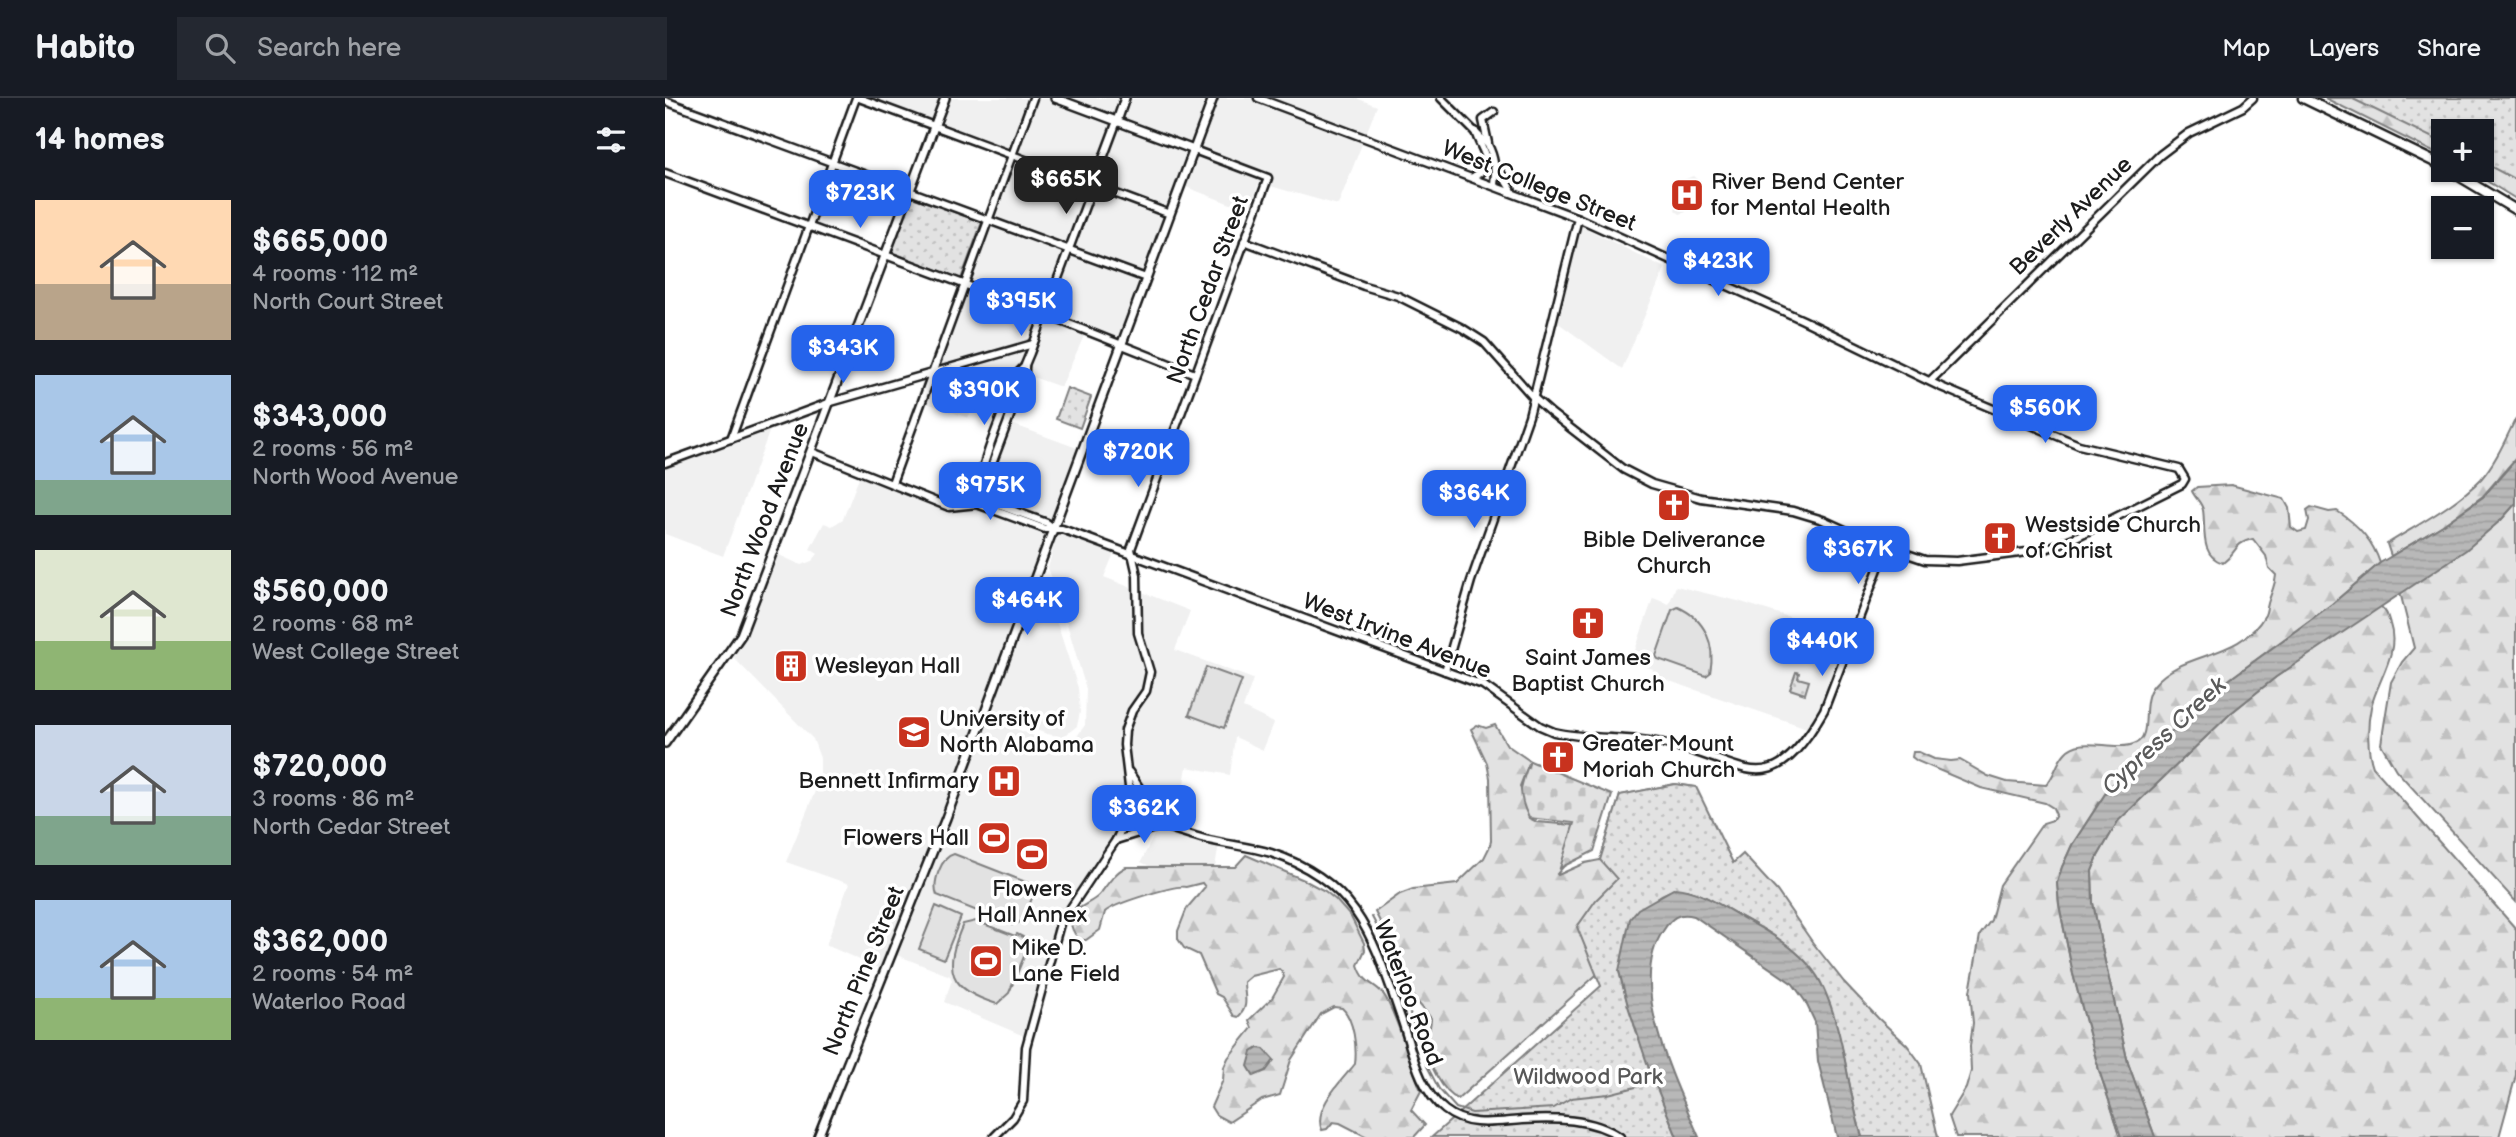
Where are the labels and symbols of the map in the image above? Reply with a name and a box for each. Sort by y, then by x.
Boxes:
street label: West College Street [1438,134,1640,238]
street label: Beverly Avenue [2004,151,2138,281]
pin: $665K [1017,156,1115,216]
place label: River Bend Center for Mental Health [1711,168,1905,222]
pin: $723K [811,170,909,230]
hospital icon: River Bend Center for Mental Health [1668,176,1706,214]
street label: North Cedar Street [1161,192,1255,388]
pin: $423K [1669,238,1767,298]
pin: $395K [972,278,1070,338]
pin: $343K [794,326,892,385]
pin: $390K [935,368,1033,427]
pin: $560K [1996,386,2094,445]
street label: North Wood Avenue [715,419,815,621]
pin: $720K [1089,430,1187,489]
pin: $975K [941,462,1039,522]
pin: $364K [1425,470,1523,530]
church icon: Bible Deliverance Church [1655,486,1693,524]
place label: Westside Church of Christ [2025,511,2201,565]
church icon: Westside Church of Christ [1981,519,2019,557]
place label: Bible Deliverance Church [1583,526,1765,580]
pin: $367K [1809,526,1907,586]
pin: $464K [978,578,1076,637]
street label: West Irvine Avenue [1299,587,1495,685]
church icon: Saint James Baptist Church [1569,604,1607,642]
pin: $440K [1773,618,1871,678]
place label: Saint James Baptist Church [1511,644,1665,698]
building icon: Wesleyan Hall [772,647,810,685]
place label: Wesleyan Hall [815,652,960,680]
water label: Cypress Creek [2096,670,2233,801]
place label: University of North Alabama [939,705,1094,759]
school or university icon: University of North Alabama [895,713,933,751]
place label: Greater Mount Moriah Church [1582,730,1735,784]
church icon: Greater Mount Moriah Church [1539,738,1577,776]
hospital icon: Bennett Infirmary [985,762,1023,800]
place label: Bennett Infirmary [798,767,980,795]
pin: $362K [1095,786,1193,845]
sports icon: Flowers Hall [975,819,1013,857]
place label: Flowers Hall [842,824,969,852]
sports icon: Flowers Hall Annex [1013,835,1051,873]
place label: Flowers Hall Annex [977,875,1087,929]
street label: North Pine Street [817,882,911,1060]
street label: Waterloo Road [1367,916,1449,1070]
place label: Mike D. Lane Field [1011,934,1120,988]
sports icon: Mike D. Lane Field [967,942,1005,980]
park label: Wildwood Park [1513,1063,1663,1091]

